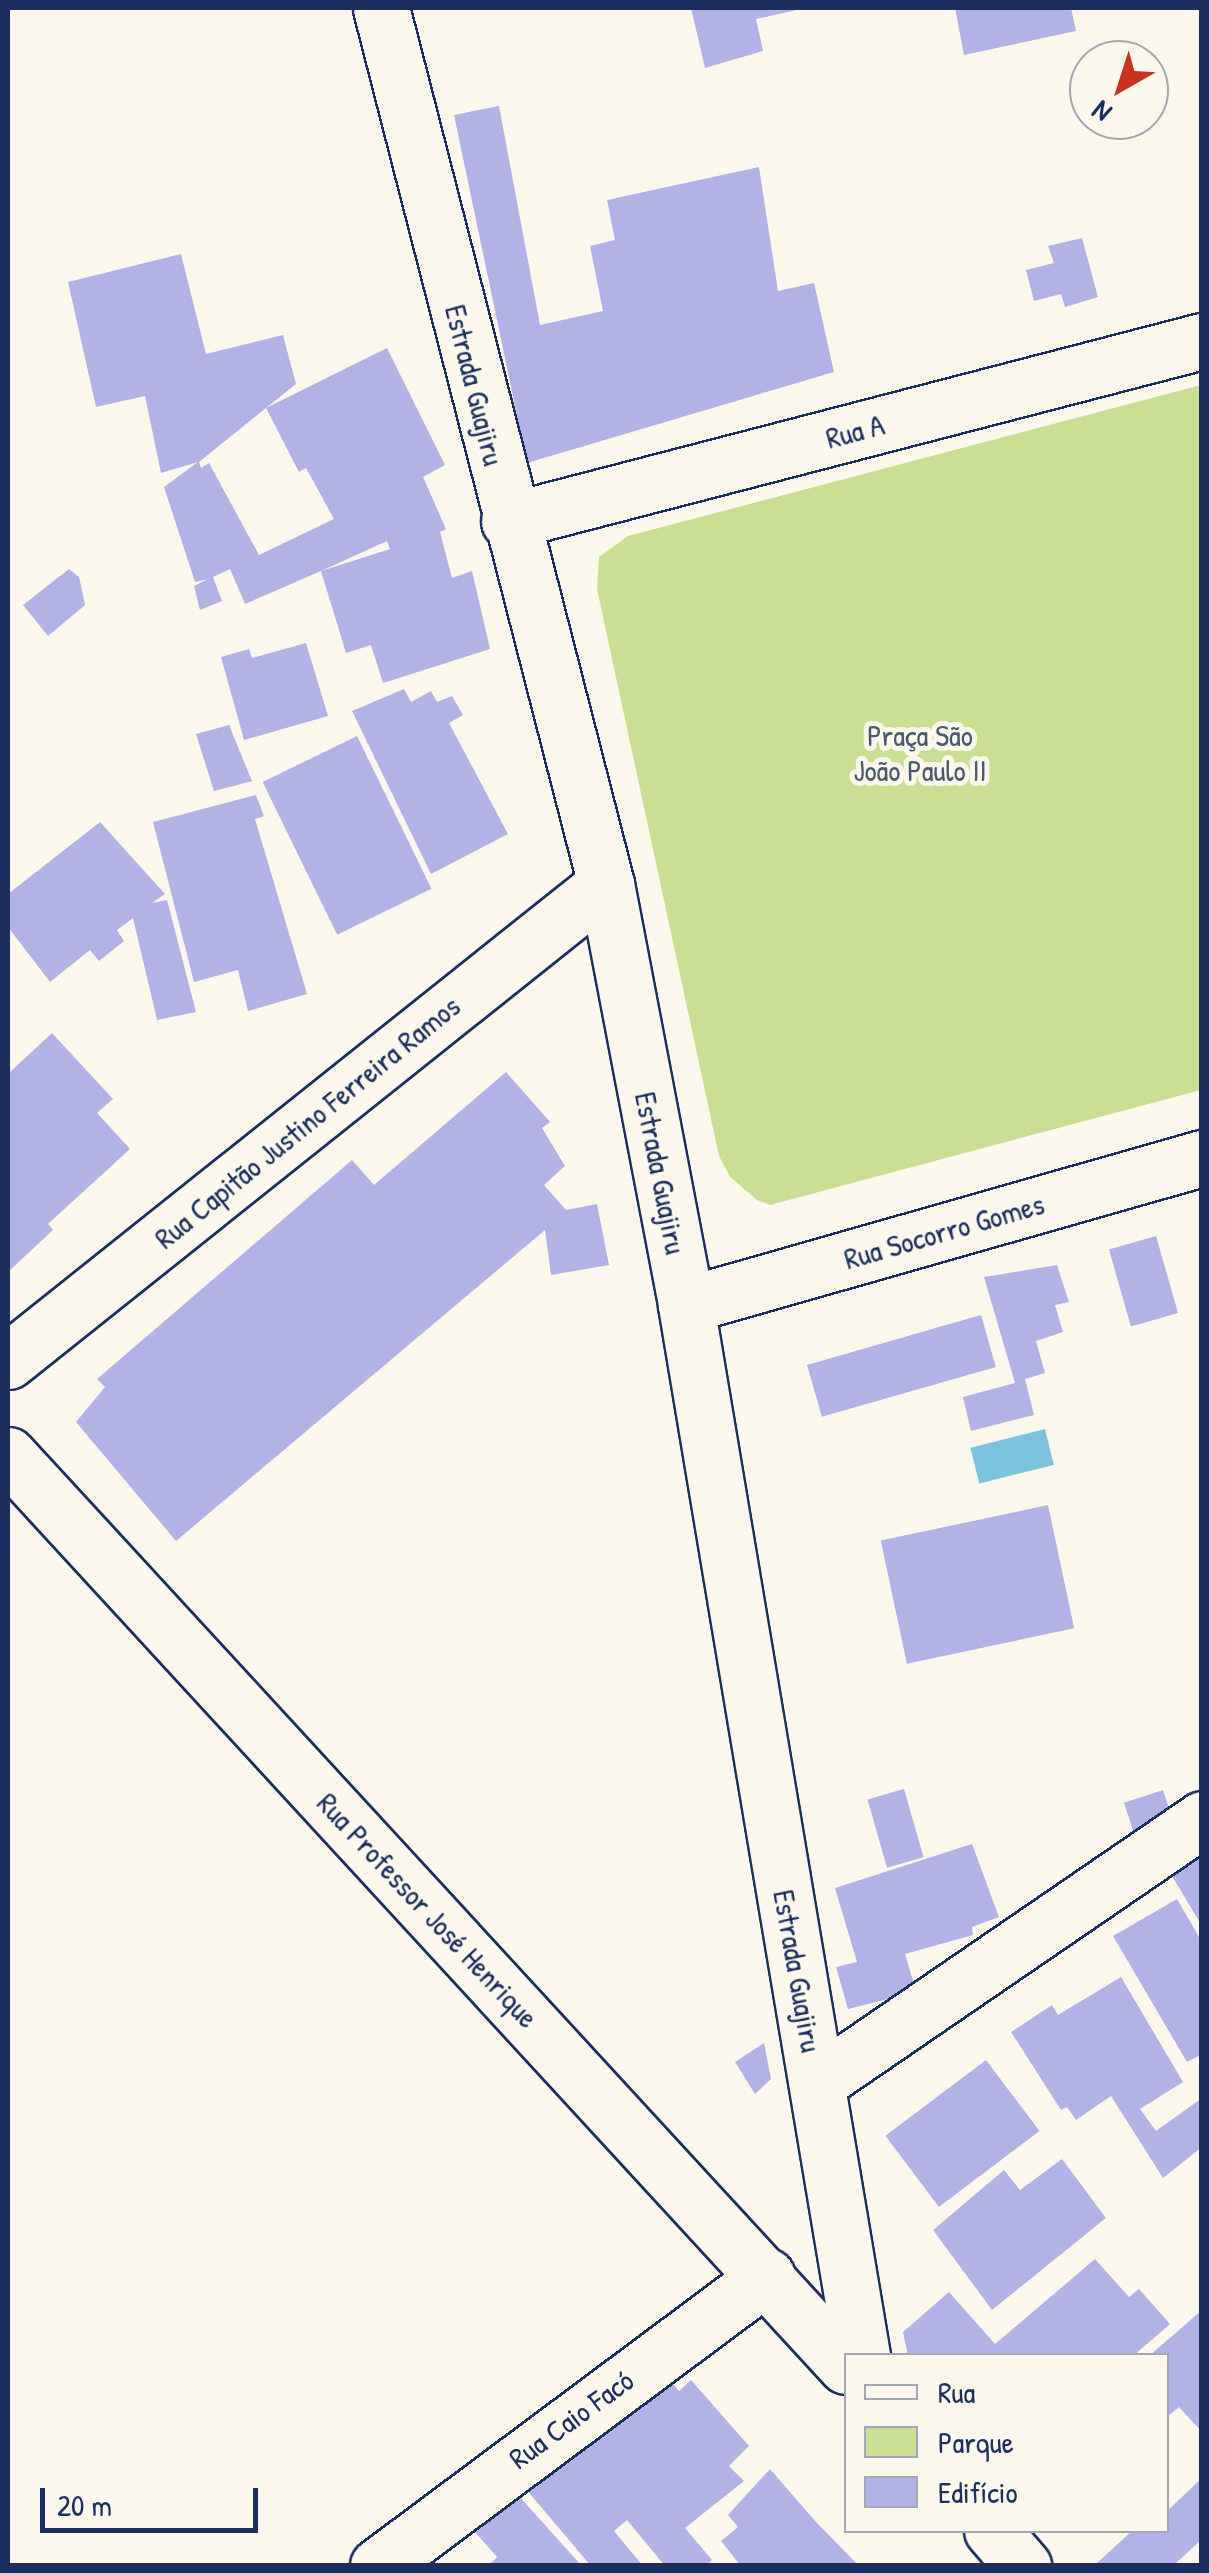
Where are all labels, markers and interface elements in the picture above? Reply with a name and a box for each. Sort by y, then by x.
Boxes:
north arrow [1069,40,1169,140]
text: N [1084,92,1119,131]
street label: Estrada Guajiru [438,301,512,469]
street label: Rua A [822,406,888,456]
park label: Praça São João Paulo II [853,717,987,788]
street label: Rua Capitão Justino Ferreira Ramos [147,988,467,1256]
street label: Estrada Guajiru [628,1089,694,1257]
street label: Rua Socorro Gomes [840,1185,1048,1277]
street label: Rua Professor José Henrique [310,1785,546,2035]
street label: Estrada Guajiru [766,1887,830,2055]
legend [844,2353,1169,2533]
street label: Rua Caio Facó [502,2362,640,2476]
text: Rua [938,2372,975,2412]
text: Parque [938,2422,1014,2462]
scale bar [45,2468,262,2530]
text: Edifício [938,2472,1018,2512]
text: 20 m [57,2485,112,2525]

